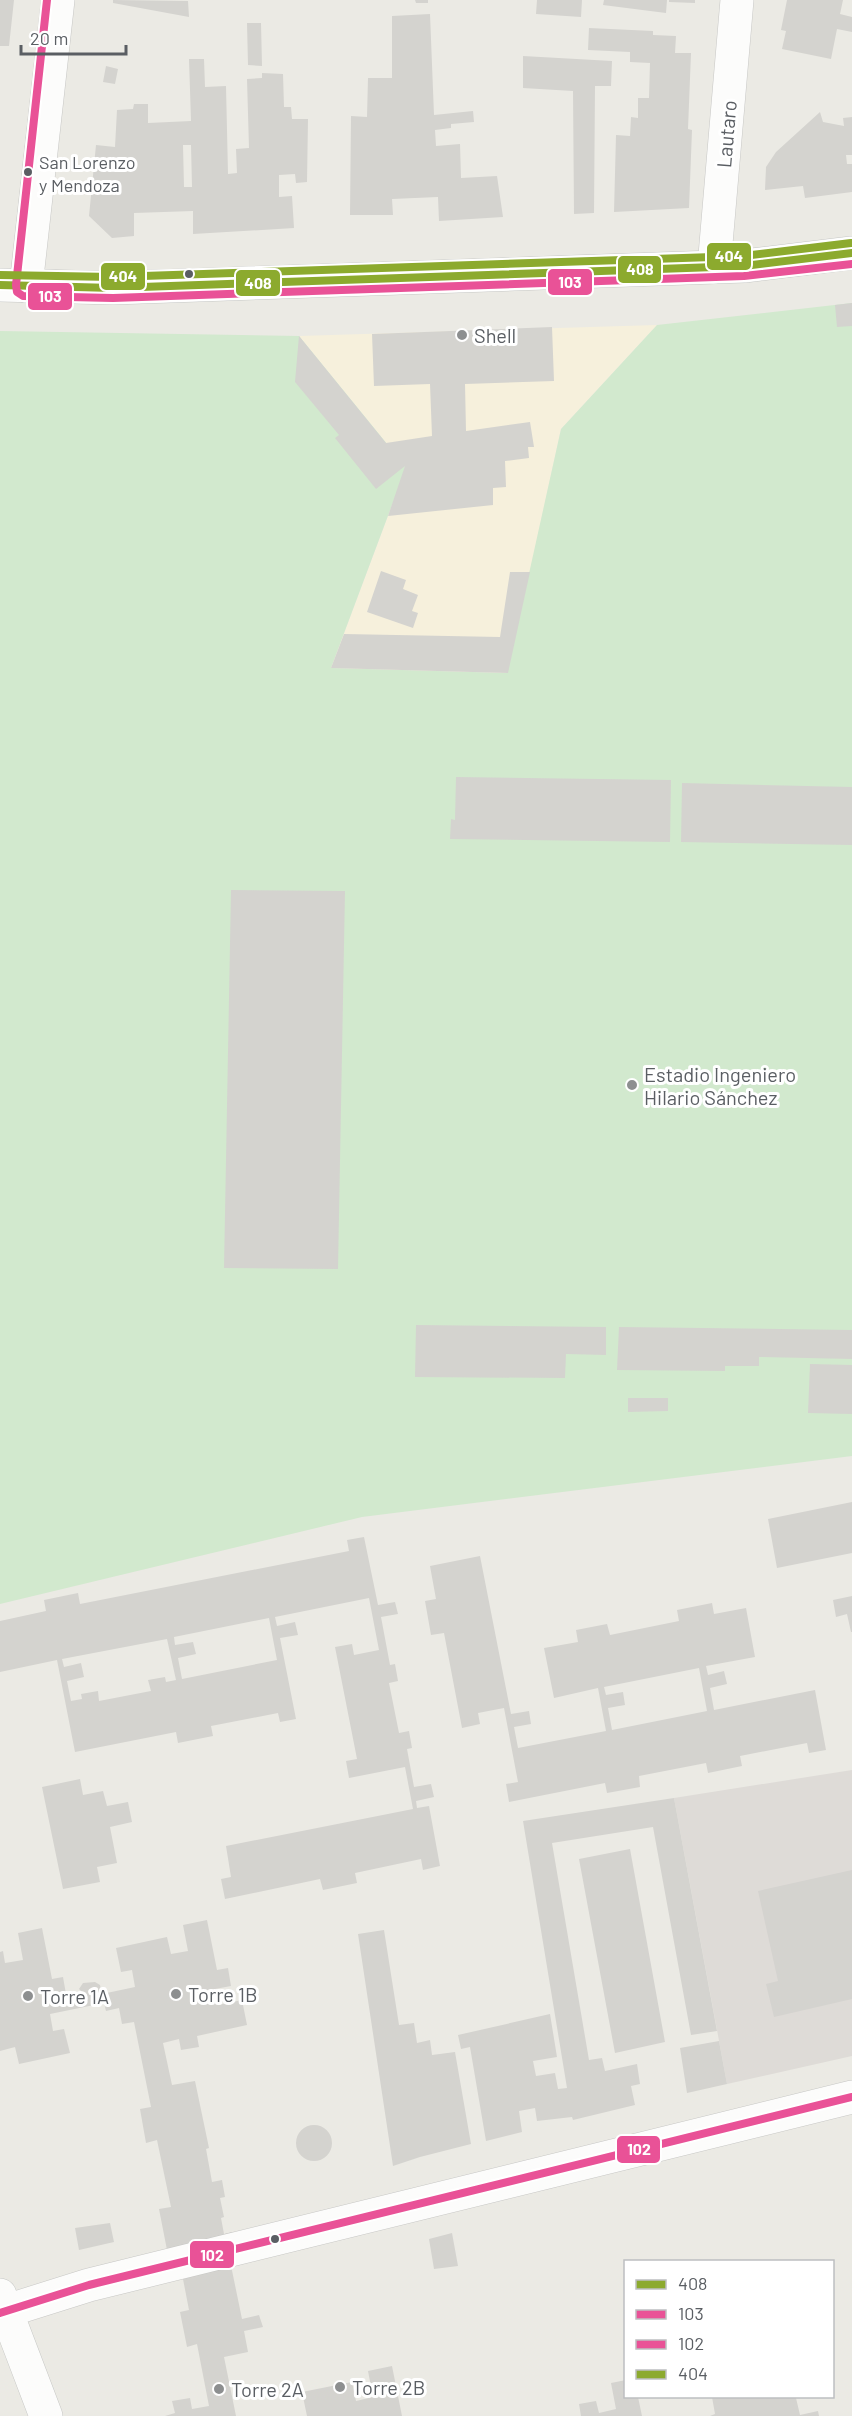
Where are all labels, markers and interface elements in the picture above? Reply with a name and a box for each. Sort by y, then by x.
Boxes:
scale bar [21,18,126,56]
text: 20 m [30,27,68,49]
street label: Lautaro [711,99,741,169]
place label: San Lorenzo y Mendoza [39,151,136,196]
marker: San Lorenzo y Mendoza [22,166,34,178]
line badge: 404 [706,242,752,271]
text: 404 [715,246,743,265]
line badge: 408 [617,255,662,284]
text: 408 [626,259,654,278]
line badge: 404 [100,262,146,291]
text: 404 [109,266,137,285]
unlabelled marker [183,268,195,280]
line badge: 103 [547,268,593,296]
line badge: 408 [235,269,281,297]
text: 103 [558,272,582,291]
text: 408 [244,273,272,292]
line badge: 103 [27,282,73,311]
text: 103 [38,286,62,305]
place label: Shell [474,323,516,347]
marker: Shell [455,328,469,342]
place label: Estadio Ingeniero Hilario Sánchez [644,1062,796,1109]
marker: Estadio Ingeniero Hilario Sánchez [625,1078,639,1092]
place label: Torre 1B [188,1982,258,2006]
place label: Torre 1A [40,1984,109,2008]
marker: Torre 1B [169,1987,183,2001]
marker: Torre 1A [21,1989,35,2003]
line badge: 102 [616,2135,661,2164]
text: 102 [627,2139,651,2158]
unlabelled marker [269,2233,281,2245]
line badge: 102 [189,2240,235,2269]
text: 102 [200,2245,224,2264]
legend [624,2260,834,2398]
text: 408 [678,2272,707,2294]
text: 103 [678,2302,704,2324]
text: 102 [678,2332,704,2354]
text: 404 [678,2362,708,2384]
place label: Torre 2B [352,2375,425,2399]
place label: Torre 2A [231,2377,304,2401]
marker: Torre 2B [333,2380,347,2394]
marker: Torre 2A [212,2382,226,2396]

